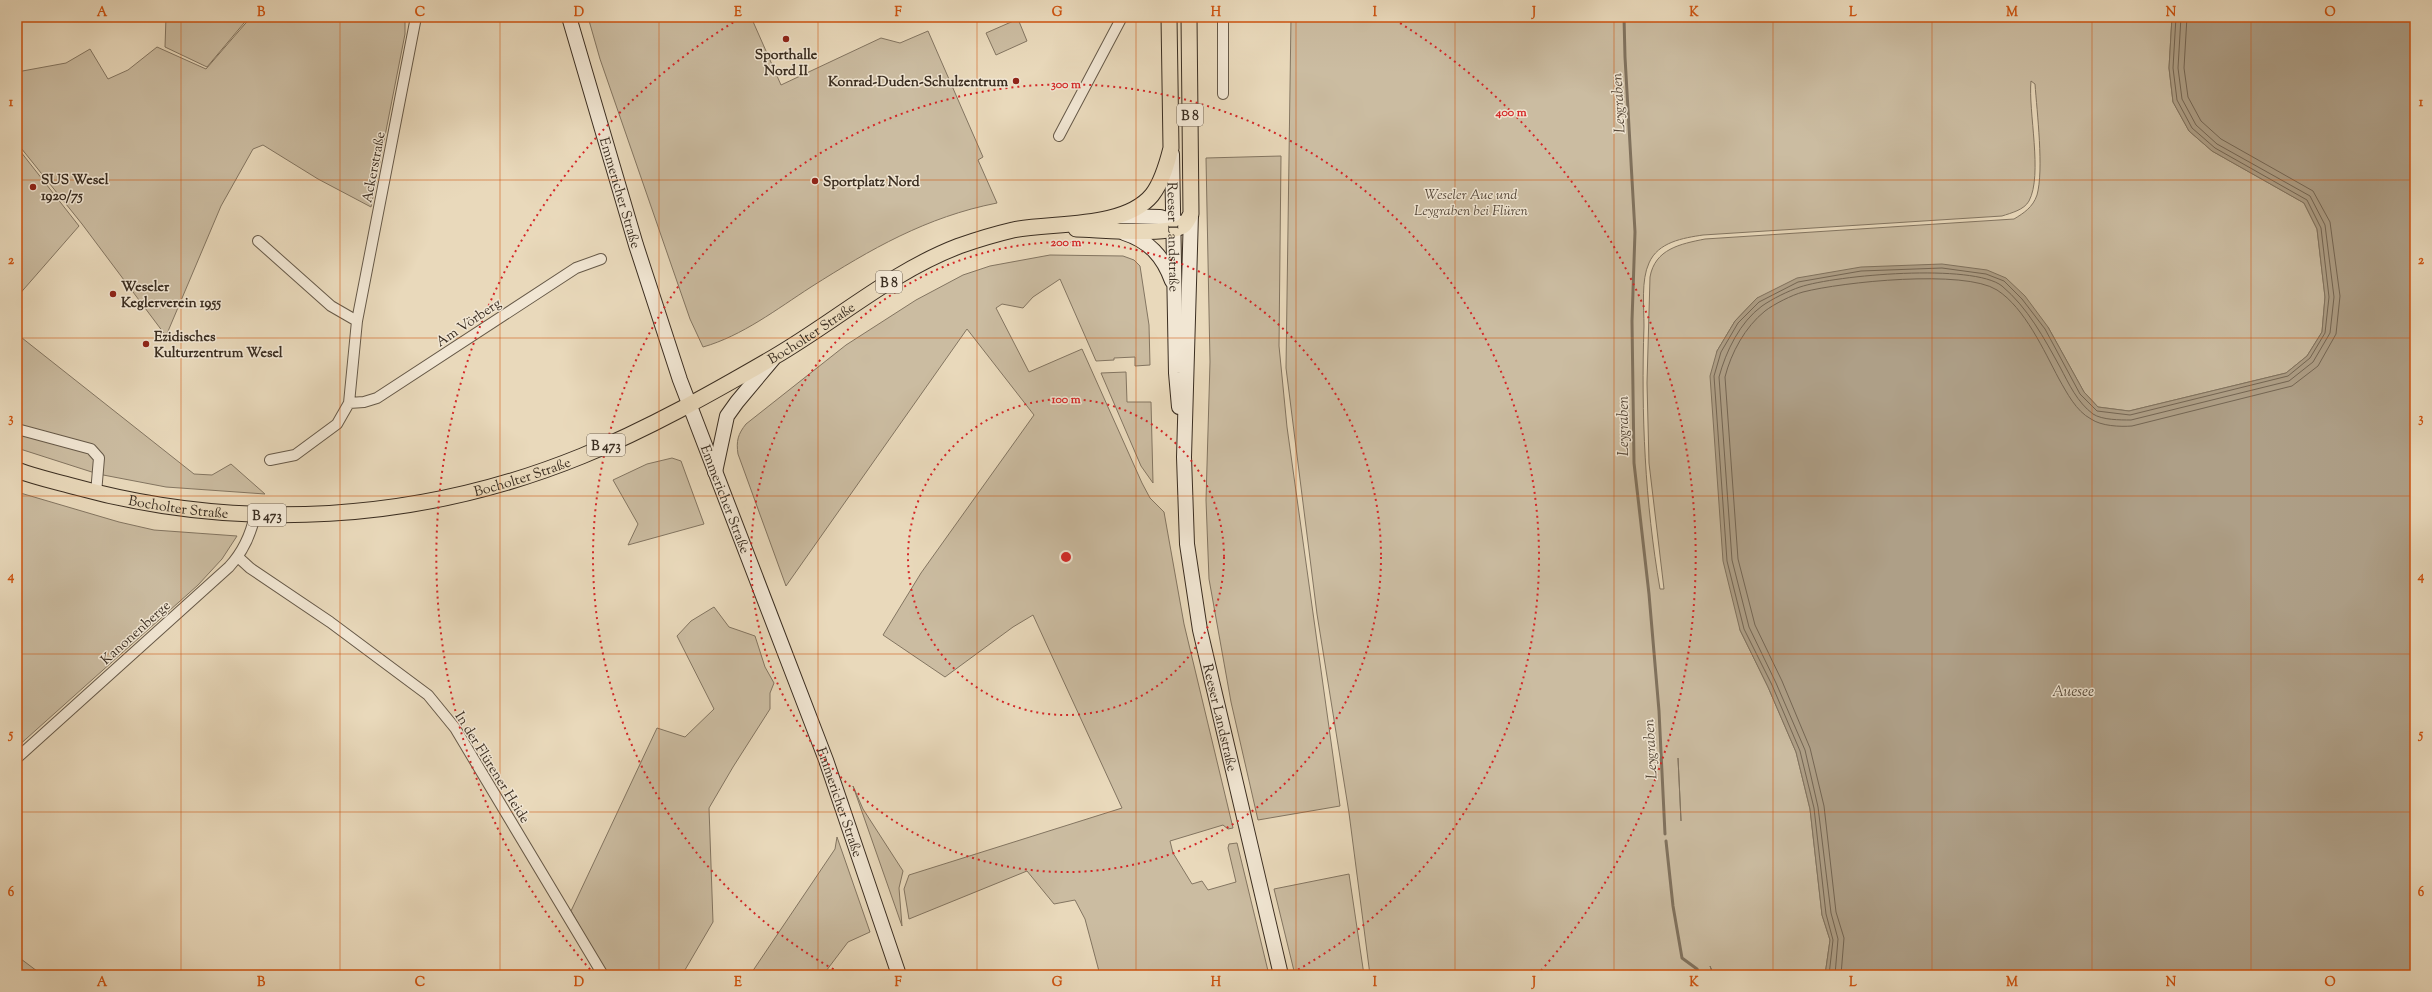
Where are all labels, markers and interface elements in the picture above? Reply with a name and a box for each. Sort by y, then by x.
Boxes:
text: A [97,4,108,22]
text: B [257,4,266,22]
text: C [415,4,425,22]
text: D [574,4,584,22]
text: E [734,4,742,22]
text: F [894,4,902,22]
text: G [1052,4,1063,22]
text: H [1211,4,1222,22]
text: I [1373,4,1378,22]
text: J [1531,4,1536,22]
text: K [1689,4,1699,22]
text: L [1849,4,1857,22]
text: M [2006,4,2018,22]
text: N [2166,4,2177,22]
text: O [2324,4,2336,22]
marker: Sporthalle Nord II [781,34,791,44]
place label: Sporthalle Nord II [755,46,818,82]
water label: Leygraben [1607,72,1632,134]
place label: Konrad-Duden-Schulzentrum [828,73,1008,93]
marker: Konrad-Duden-Schulzentrum [1011,76,1021,86]
text: 300 m [1051,76,1081,94]
text: 1 [9,94,14,112]
text: 1 [2419,94,2424,112]
road number: B 8 [1177,104,1203,126]
text: 400 m [1494,104,1527,122]
street label: Ackerstraße [358,130,392,205]
street label: Emmericher Straße [593,135,644,251]
place label: SUS Wesel 1920/75 [41,171,109,207]
place label: Sportplatz Nord [823,173,920,193]
marker: Sportplatz Nord [810,176,820,186]
marker: SUS Wesel 1920/75 [28,182,38,192]
street label: Reeser Landstraße [1161,182,1183,292]
park label: Weseler Aue und Leygraben bei Flüren [1414,186,1529,222]
text: 200 m [1051,234,1081,252]
text: 2 [8,252,15,270]
text: 2 [2418,252,2425,270]
road number: B 8 [876,271,902,293]
place label: Weseler Keglerverein 1955 [121,278,221,314]
marker: Weseler Keglerverein 1955 [108,289,118,299]
street label: Am Vörberg [432,294,506,353]
street label: Bocholter Straße [765,299,860,370]
place label: Ezidisches Kulturzentrum Wesel [154,328,283,364]
marker: Ezidisches Kulturzentrum Wesel [141,339,151,349]
text: 100 m [1050,391,1081,409]
water label: Leygraben [1614,396,1635,456]
text: 3 [8,410,14,428]
text: 3 [2418,410,2424,428]
road number: B 473 [587,434,625,456]
street label: Emmericher Straße [694,442,754,557]
street label: Bocholter Straße [472,453,574,503]
street label: Bocholter Straße [127,492,229,525]
road number: B 473 [248,504,286,526]
centre of rings [1059,550,1073,564]
text: 4 [7,568,15,586]
text: 4 [2417,568,2425,586]
street label: Kanonenberge [97,597,176,670]
street label: Reeser Landstraße [1196,662,1241,774]
water label: Auesee [2052,682,2094,703]
street label: In der Flürener Heide [449,708,534,828]
water label: Leygraben [1639,718,1664,780]
text: 5 [8,726,14,744]
text: 5 [2418,726,2424,744]
street label: Emmericher Straße [810,745,866,860]
text: 6 [8,884,15,902]
text: 6 [2418,884,2425,902]
text: A [97,974,108,992]
text: B [257,974,266,992]
text: C [415,974,425,992]
text: D [574,974,584,992]
text: E [734,974,742,992]
text: F [894,974,902,992]
text: G [1052,974,1063,992]
text: H [1211,974,1222,992]
text: I [1373,974,1378,992]
text: J [1531,974,1536,992]
text: K [1689,974,1699,992]
text: L [1849,974,1857,992]
text: M [2006,974,2018,992]
text: N [2166,974,2177,992]
text: O [2324,974,2336,992]

